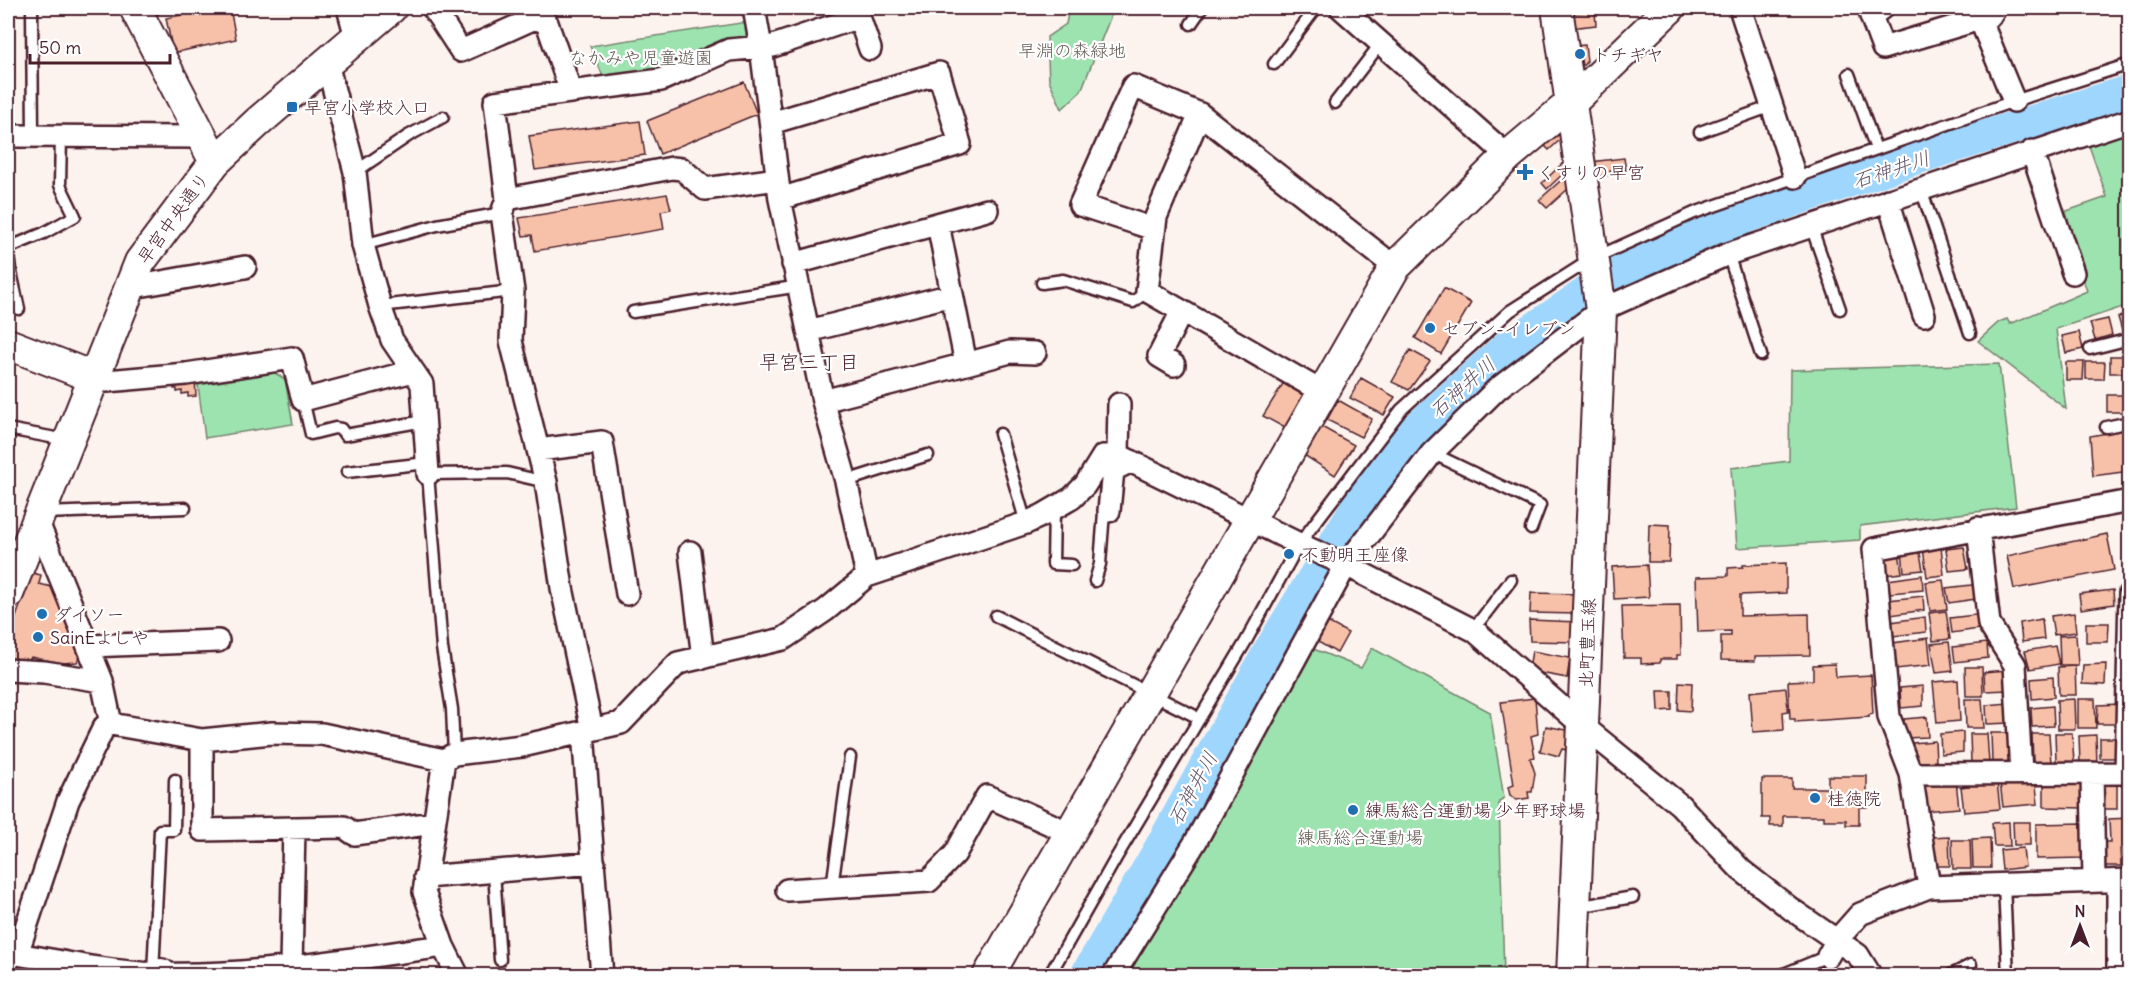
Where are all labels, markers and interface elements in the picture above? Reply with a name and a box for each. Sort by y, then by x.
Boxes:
scale bar [30,27,170,65]
text: 50 m [39,36,81,59]
park label: 早淵の森緑地 [1018,39,1126,62]
place label: トチギヤ [1592,43,1664,66]
park label: なかみや児童遊園 [569,46,713,69]
marker: トチギヤ [1573,47,1587,61]
place label: 早宮小学校入口 [304,96,430,119]
marker: 早宮小学校入口 [285,100,299,114]
water label: 石神井川 [1849,145,1933,193]
place label: くすりの早宮 [1537,161,1645,184]
marker: くすりの早宮 [1518,165,1532,179]
street label: 早宮中央通り [132,168,214,268]
place label: セブン-イレブン [1442,317,1576,340]
marker: セブン-イレブン [1423,321,1437,335]
district label: 早宮三丁目 [759,349,859,374]
water label: 石神井川 [1424,351,1500,423]
place label: 不動明王座像 [1301,543,1409,566]
marker: 不動明王座像 [1282,547,1296,561]
street label: 北町豊玉線 [1574,598,1600,688]
place label: ダイソー [54,603,124,626]
marker: ダイソー [35,607,49,621]
place label: SainEよしや [50,626,149,649]
marker: SainEよしや [31,630,45,644]
water label: 石神井川 [1162,747,1222,829]
place label: 桂徳院 [1827,787,1881,810]
marker: 桂徳院 [1808,791,1822,805]
place label: 練馬総合運動場 少年野球場 [1365,799,1585,822]
marker: 練馬総合運動場 少年野球場 [1346,803,1360,817]
park label: 練馬総合運動場 [1297,826,1423,849]
north arrow [2050,896,2110,956]
text: N [2074,901,2086,921]

